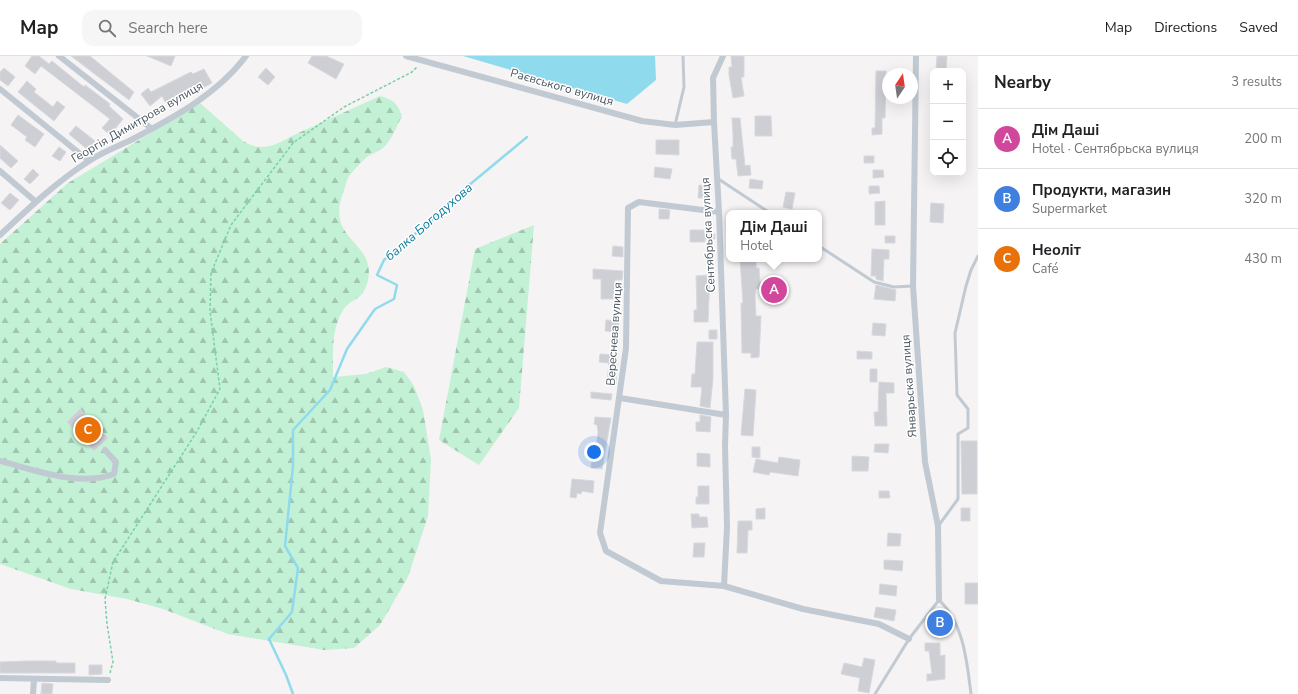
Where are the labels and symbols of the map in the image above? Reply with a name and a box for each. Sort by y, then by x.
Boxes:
street label: Раєвського вулиця [508,65,616,109]
north arrow [882,68,918,104]
street label: Георгія Димитрова вулиця [68,78,206,166]
street label: Сентябрьска вулиця [697,177,719,293]
water label: балка Богодухова [381,179,477,265]
pin: A [761,275,787,305]
street label: Вереснева вулиця [602,282,626,386]
street label: Январьска вулиця [897,334,921,438]
pin: C [75,415,101,445]
your location [584,442,604,462]
pin: B [927,608,953,638]

